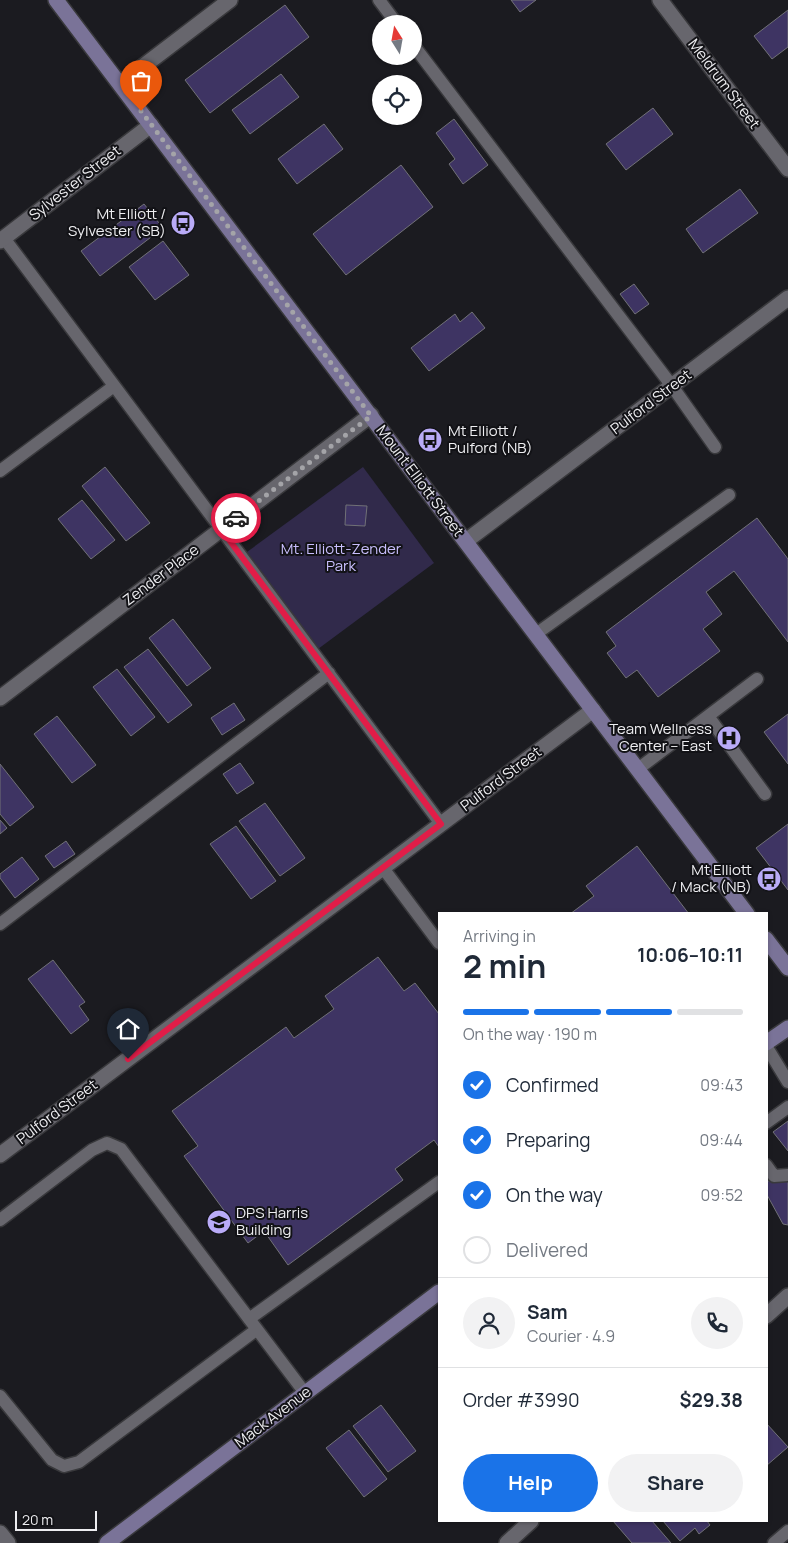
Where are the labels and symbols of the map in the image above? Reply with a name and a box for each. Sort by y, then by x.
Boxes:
north arrow [372,15,422,65]
street label: Meldrum Street [684,34,765,133]
pin [120,60,162,111]
street label: Sylvester Street [24,140,125,225]
place label: Mt Elliott / Sylvester (SB) [68,203,166,241]
bus stop icon: Mt Elliott / Sylvester (SB) [170,210,196,236]
street label: Pulford Street [606,364,696,439]
place label: Mt Elliott / Pulford (NB) [448,420,533,458]
street label: Mount Elliott Street [372,421,469,541]
bus stop icon: Mt Elliott / Pulford (NB) [417,427,443,453]
courier [211,493,261,543]
park label: Mt. Elliott-Zender Park [281,538,402,576]
street label: Zender Place [118,539,203,610]
place label: Team Wellness Center – East [609,718,712,756]
hospital icon: Team Wellness Center – East [716,725,742,751]
street label: Pulford Street [456,741,546,816]
place label: Mt Elliott / Mack (NB) [671,859,752,897]
bus stop icon: Mt Elliott / Mack (NB) [756,866,782,892]
pin [107,1008,149,1059]
street label: Pulford Street [12,1074,102,1149]
place label: DPS Harris Building [236,1202,308,1240]
school or university icon: DPS Harris Building [206,1209,232,1235]
street label: Mack Avenue [230,1381,316,1452]
scale bar [15,1508,98,1531]

